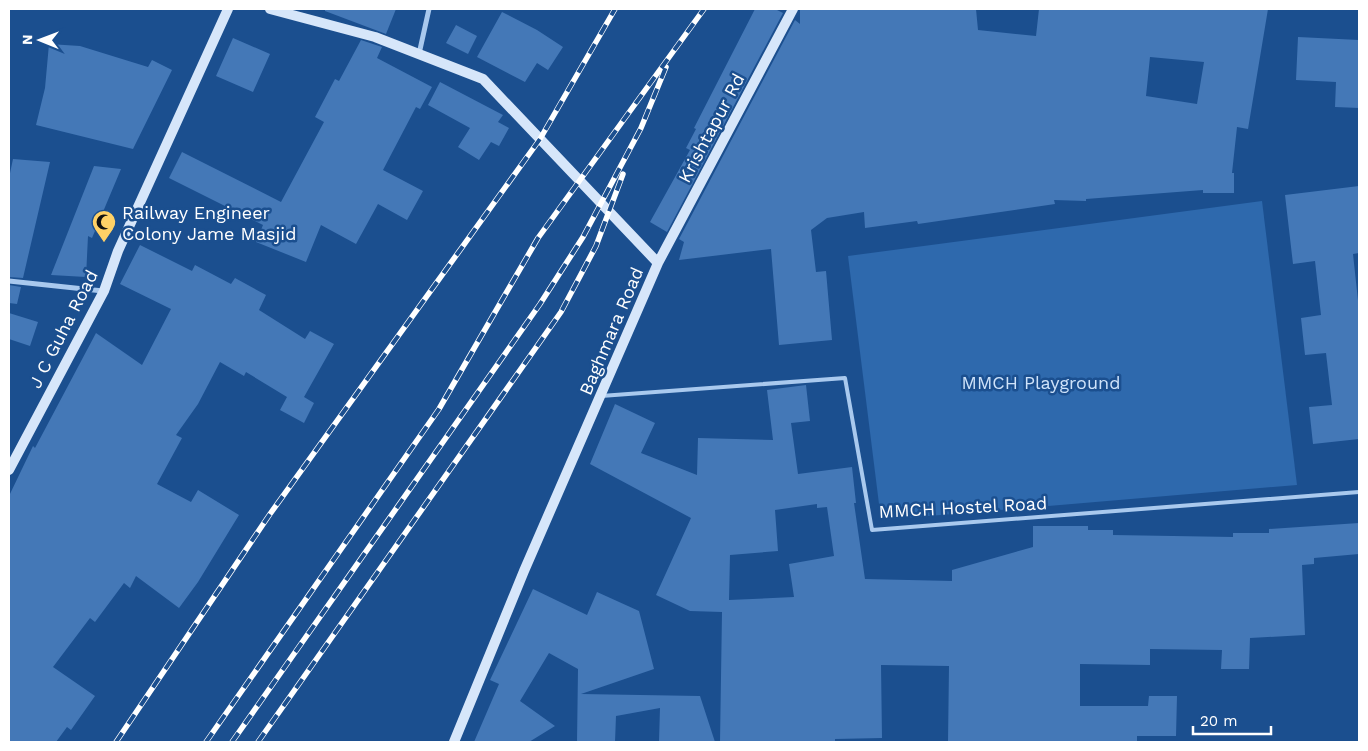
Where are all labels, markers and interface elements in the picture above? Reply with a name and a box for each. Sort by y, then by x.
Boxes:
north arrow [15,15,65,65]
text: N [19,34,35,45]
street label: Krishtapur Rd [673,70,749,186]
place label: Railway Engineer Colony Jame Masjid [122,202,296,244]
mosque icon: Railway Engineer Colony Jame Masjid [91,209,117,243]
street label: Baghmara Road [575,264,647,398]
street label: J C Guha Road [24,266,102,392]
park label: MMCH Playground [962,372,1120,393]
street label: MMCH Hostel Road [878,492,1048,522]
scale bar [1193,704,1270,736]
text: 20 m [1200,712,1238,730]

